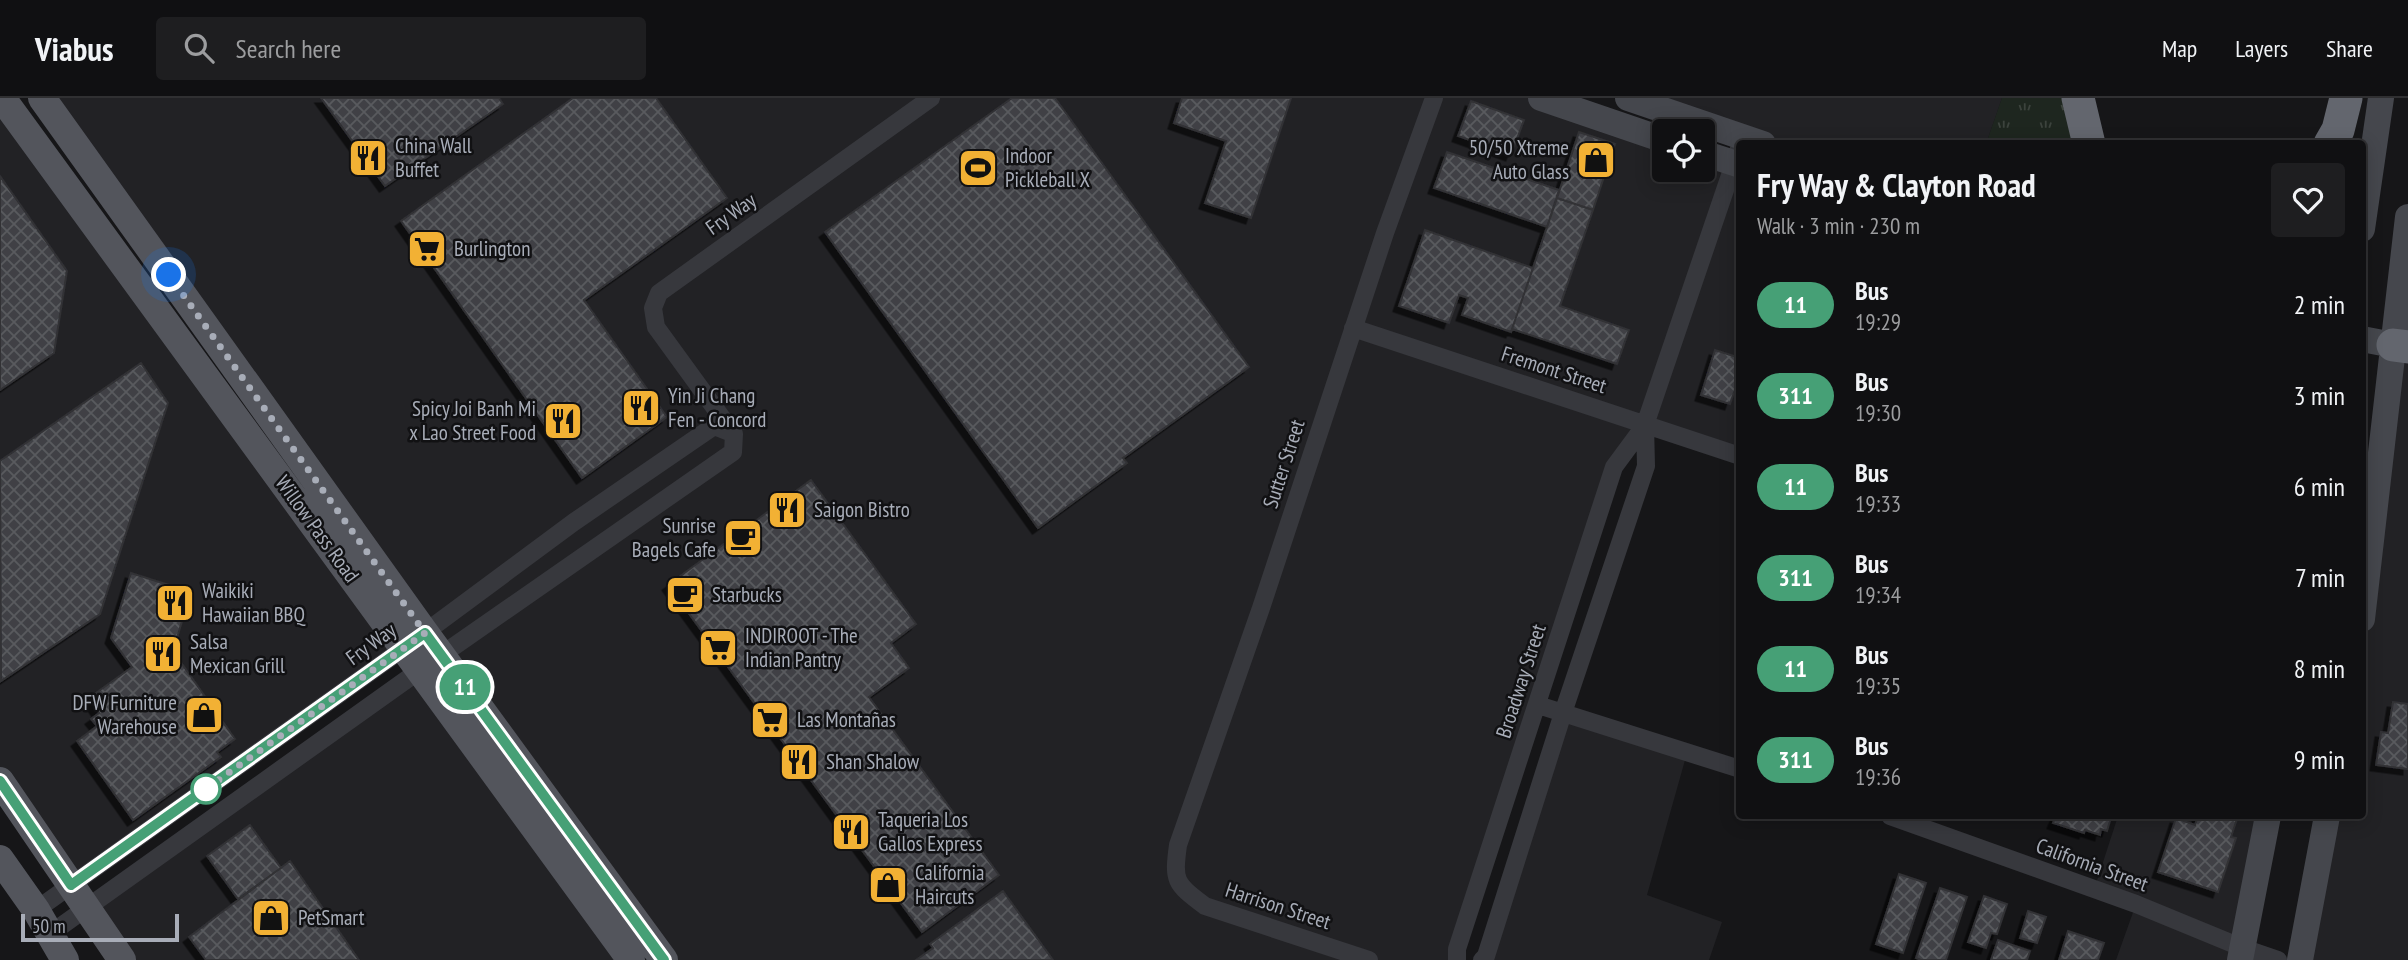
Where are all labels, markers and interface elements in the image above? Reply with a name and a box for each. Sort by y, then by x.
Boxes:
search box [156,17,646,80]
text: Viabus [35,27,114,70]
icon: search [180,29,218,67]
text: Search here [236,32,341,65]
text: Map [2162,33,2197,64]
text: Layers [2235,33,2288,64]
text: Share [2326,33,2373,64]
map controls [1652,119,1715,182]
button: locate [1652,119,1715,182]
place label: China Wall Buffet [395,132,472,183]
place label: 50/50 Xtreme Auto Glass [1469,134,1569,185]
restaurant icon: China Wall Buffet [347,137,389,179]
shop icon: 50/50 Xtreme Auto Glass [1575,139,1617,181]
place label: Indoor Pickleball X [1005,142,1090,193]
sports icon: Indoor Pickleball X [957,147,999,189]
text: Fry Way & Clayton Road [1757,163,2036,206]
button: heart [2271,163,2345,237]
street label: Fry Way [700,187,761,241]
text: Walk · 3 min · 230 m [1757,211,1920,240]
supermarket icon: Burlington [406,228,448,270]
place label: Burlington [454,235,530,262]
your location [151,257,186,292]
text: Bus [1855,274,1888,307]
text: 2 min [2294,288,2345,321]
text: 11 [1784,289,1807,320]
text: 19:29 [1855,307,1901,336]
street label: Fremont Street [1498,340,1610,399]
text: Bus [1855,365,1888,398]
text: 3 min [2294,379,2345,412]
text: 311 [1778,380,1813,411]
place label: Yin Ji Chang Fen - Concord [668,382,766,433]
restaurant icon: Yin Ji Chang Fen - Concord [620,387,662,429]
place label: Spicy Joi Banh Mi x Lao Street Food [409,395,536,446]
text: 19:30 [1855,398,1901,427]
restaurant icon: Spicy Joi Banh Mi x Lao Street Food [542,400,584,442]
street label: Sutter Street [1256,416,1311,512]
text: Bus [1855,456,1888,489]
street label: Willow Pass Road [270,470,365,587]
text: 6 min [2294,470,2345,503]
text: 11 [1784,471,1807,502]
restaurant icon: Saigon Bistro [766,489,808,531]
text: 19:33 [1855,489,1901,518]
place label: Saigon Bistro [814,496,910,523]
place label: Sunrise Bagels Cafe [632,512,716,563]
cafe icon: Sunrise Bagels Cafe [722,517,764,559]
text: Bus [1855,547,1888,580]
text: 7 min [2295,561,2345,594]
text: 311 [1778,562,1813,593]
cafe icon: Starbucks [664,574,706,616]
place label: Waikiki Hawaiian BBQ [202,577,305,628]
text: 19:34 [1855,580,1901,609]
place label: Starbucks [712,581,782,608]
restaurant icon: Waikiki Hawaiian BBQ [154,582,196,624]
street label: Fry Way [340,616,401,671]
street label: Broadway Street [1489,620,1552,741]
place label: INDIROOT - The Indian Pantry [745,622,858,673]
supermarket icon: INDIROOT - The Indian Pantry [697,627,739,669]
place label: Salsa Mexican Grill [190,628,285,679]
restaurant icon: Salsa Mexican Grill [142,633,184,675]
text: Bus [1855,638,1888,671]
text: 8 min [2294,652,2345,685]
text: 11 [1784,653,1807,684]
line badge: 11 [434,664,496,710]
text: 11 [454,671,476,702]
text: 19:35 [1855,671,1901,700]
place label: DFW Furniture Warehouse [73,689,177,740]
shop icon: DFW Furniture Warehouse [183,694,225,736]
supermarket icon: Las Montañas [749,699,791,741]
place label: Las Montañas [797,706,896,733]
text: Bus [1855,729,1888,762]
restaurant icon: Shan Shalow [778,741,820,783]
text: 9 min [2294,743,2345,776]
text: 311 [1778,744,1813,775]
place label: Shan Shalow [826,748,920,775]
text: 19:36 [1855,762,1901,791]
unlabelled marker [191,774,221,804]
place label: Taqueria Los Gallos Express [878,806,983,857]
restaurant icon: Taqueria Los Gallos Express [830,811,872,853]
street label: California Street [2032,832,2152,897]
place label: California Haircuts [915,859,984,910]
shop icon: California Haircuts [867,864,909,906]
street label: Harrison Street [1222,876,1334,935]
shop icon: PetSmart [250,897,292,939]
place label: PetSmart [298,904,365,931]
scale bar [21,911,178,943]
text: 50 m [32,914,66,938]

